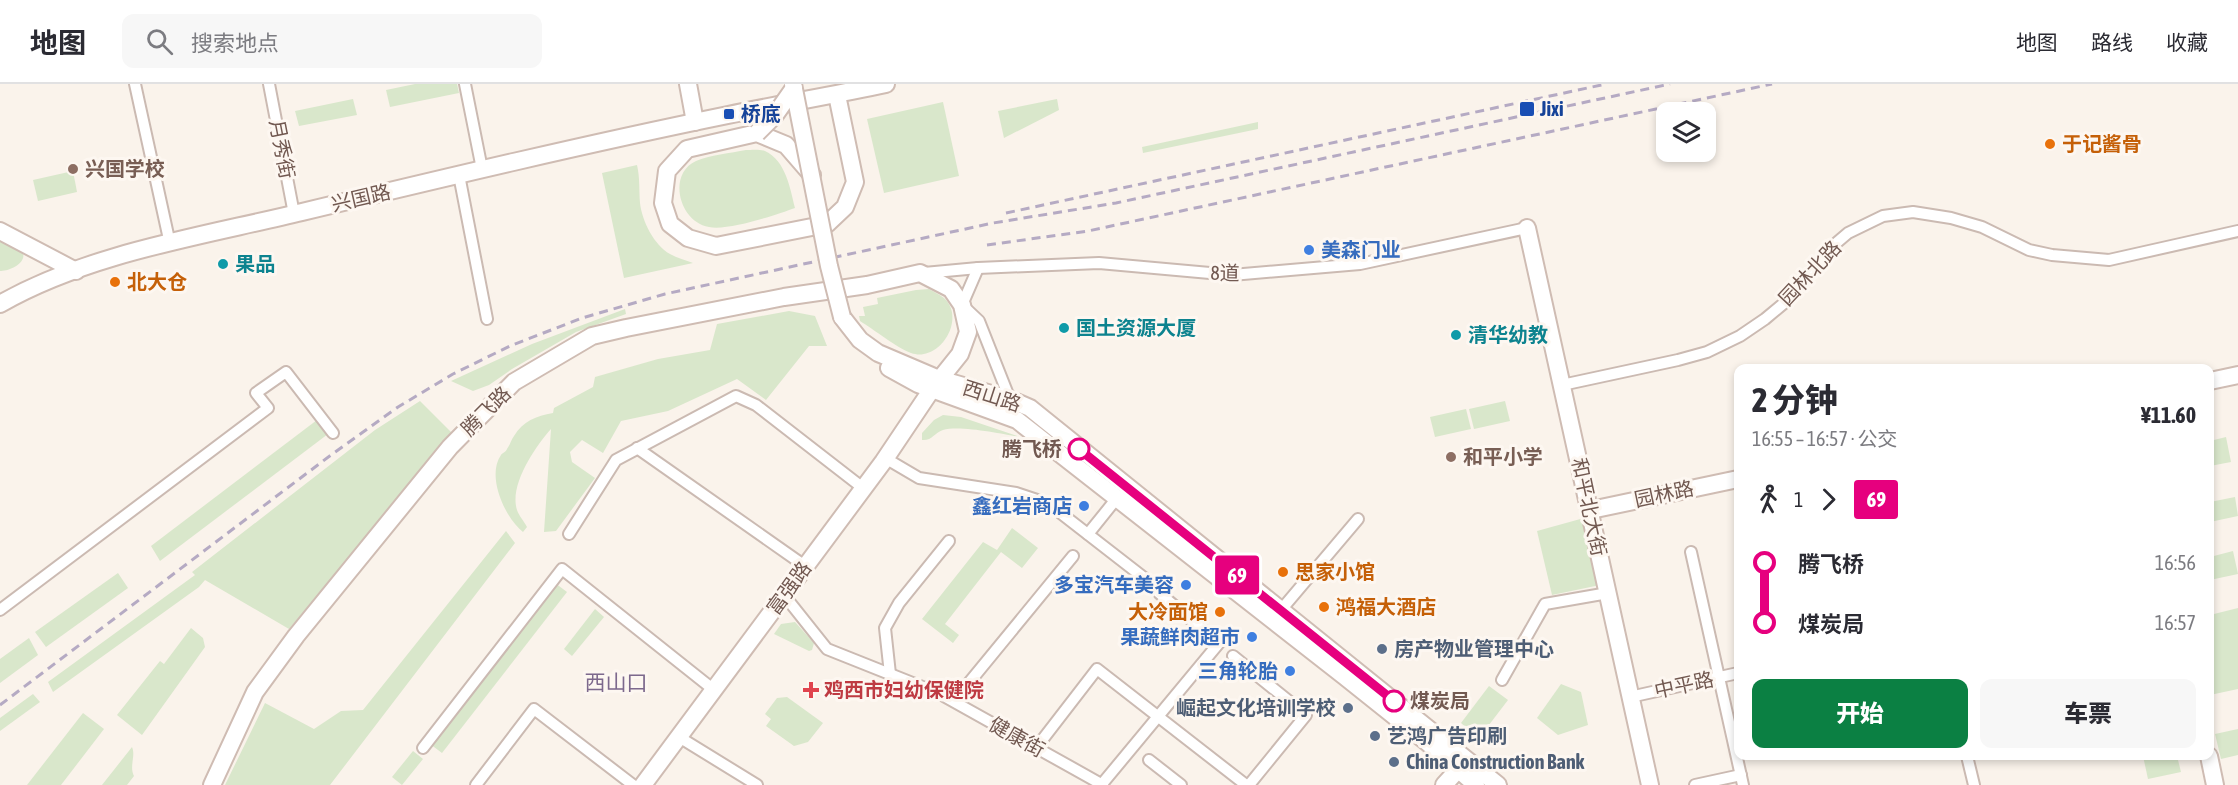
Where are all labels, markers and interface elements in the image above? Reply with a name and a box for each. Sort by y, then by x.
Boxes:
search box [122,14,542,68]
icon: search [143,25,176,58]
text: 地图 [30,27,86,59]
text: 搜索地点 [191,30,279,56]
text: 地图 [2016,30,2058,54]
text: 路线 [2091,30,2133,54]
text: 收藏 [2166,30,2208,54]
place label: Jixi [1539,97,1564,120]
marker: Jixi [1518,100,1536,118]
place label: 桥底 [741,102,781,125]
map controls [1656,102,1716,162]
button: layers [1656,102,1716,162]
marker: 桥底 [722,107,736,121]
street label: 月秀街 [265,117,300,181]
place label: 于记酱骨 [2062,132,2142,155]
marker: 于记酱骨 [2043,137,2057,151]
place label: 兴国学校 [85,157,165,180]
marker: 兴国学校 [66,162,80,176]
street label: 兴国路 [329,180,393,215]
street label: 园林北路 [1774,236,1845,310]
place label: 美森门业 [1321,238,1401,261]
marker: 美森门业 [1302,243,1316,257]
place label: 果品 [235,252,275,275]
marker: 果品 [216,257,230,271]
street label: 8道 [1210,261,1240,284]
place label: 北大仓 [127,270,187,293]
marker: 北大仓 [108,275,122,289]
place label: 国土资源大厦 [1076,316,1196,339]
marker: 国土资源大厦 [1057,321,1071,335]
place label: 清华幼教 [1468,323,1548,346]
marker: 清华幼教 [1449,328,1463,342]
street label: 西山路 [960,375,1024,416]
street label: 腾飞路 [456,381,515,440]
text: 2 分钟 [1752,381,1838,419]
text: ¥11.60 [2141,402,2196,428]
text: 16:55 – 16:57 · 公交 [1752,427,1898,450]
place label: 腾飞桥 [1002,437,1062,460]
marker: 腾飞桥 [1068,438,1090,460]
place label: 和平小学 [1463,445,1543,468]
marker: 和平小学 [1444,450,1458,464]
street label: 和平北大街 [1568,456,1611,558]
street label: 园林路 [1632,476,1696,511]
icon: walk [1752,483,1785,516]
icon: forward [1812,483,1845,516]
text: 69 [1866,487,1886,511]
text: 1 [1794,488,1803,511]
place label: 鑫红岩商店 [972,494,1072,517]
marker: 鑫红岩商店 [1077,499,1091,513]
text: 腾飞桥 [1798,551,1864,577]
text: 16:56 [2155,551,2196,574]
line badge: 69 [1210,556,1264,594]
street label: 富强路 [762,557,816,619]
place label: 思家小馆 [1295,560,1375,583]
text: 69 [1227,563,1247,587]
marker: 思家小馆 [1276,565,1290,579]
place label: 多宝汽车美容 [1054,573,1174,596]
marker: 多宝汽车美容 [1179,578,1193,592]
place label: 鸿福大酒店 [1336,595,1436,618]
place label: 大冷面馆 [1128,600,1208,623]
marker: 鸿福大酒店 [1317,600,1331,614]
marker: 大冷面馆 [1213,605,1227,619]
text: 煤炭局 [1798,611,1864,637]
text: 16:57 [2155,611,2196,634]
place label: 果蔬鲜肉超市 [1120,625,1240,648]
marker: 果蔬鲜肉超市 [1245,630,1259,644]
place label: 房产物业管理中心 [1394,637,1554,660]
marker: 房产物业管理中心 [1375,642,1389,656]
place label: 三角轮胎 [1198,659,1278,682]
marker: 三角轮胎 [1283,664,1297,678]
street label: 中平路 [1652,667,1716,702]
district label: 西山口 [585,670,648,694]
place label: 鸡西市妇幼保健院 [824,678,984,701]
button: 开始 [1752,679,1968,748]
button: 车票 [1980,679,2196,748]
marker: 鸡西市妇幼保健院 [802,681,820,699]
place label: 煤炭局 [1410,689,1470,712]
marker: 煤炭局 [1383,690,1405,712]
place label: 崛起文化培训学校 [1176,696,1336,719]
marker: 崛起文化培训学校 [1341,701,1355,715]
street label: 健康街 [985,712,1049,761]
place label: 艺鸿广告印刷 [1387,724,1507,747]
marker: 艺鸿广告印刷 [1368,729,1382,743]
place label: China Construction Bank [1406,750,1585,773]
marker: China Construction Bank [1387,755,1401,769]

